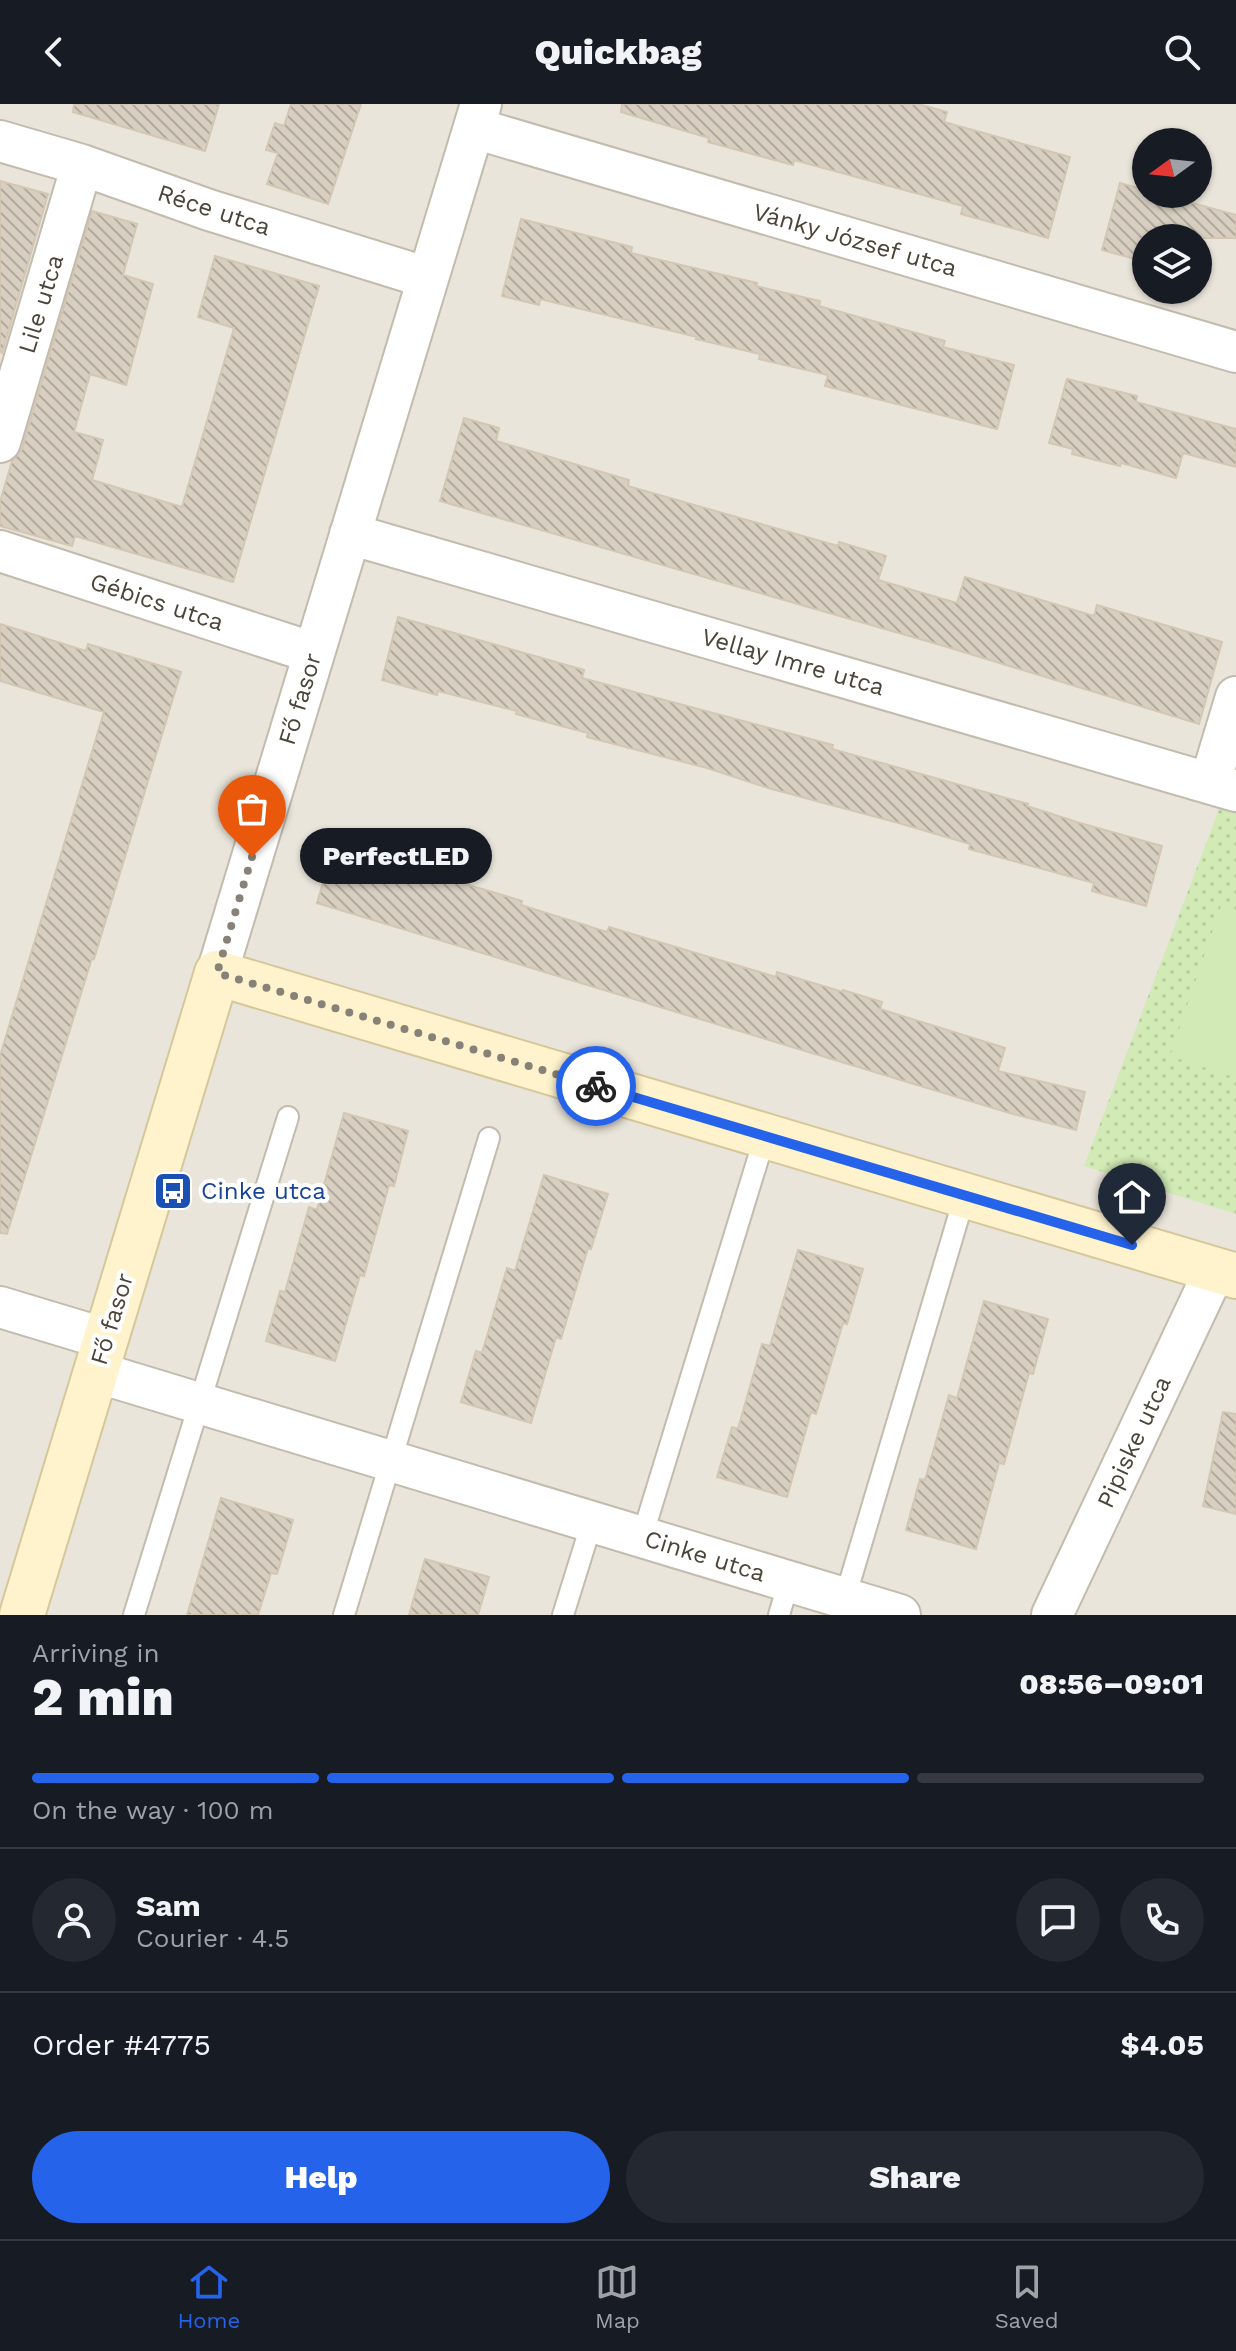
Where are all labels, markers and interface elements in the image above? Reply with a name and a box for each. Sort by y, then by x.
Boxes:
icon: back [32,30,76,74]
icon: search [1160,30,1204,74]
text: Quickbag [534,31,702,73]
north arrow [1132,128,1212,208]
map controls [1132,128,1212,304]
street label: Réce utca [154,179,274,241]
street label: Vánky József utca [750,197,960,283]
button: layers [1132,224,1212,304]
street label: Lile utca [13,251,69,357]
street label: Gébics utca [87,567,227,637]
street label: Vellay Imre utca [698,622,888,702]
street label: Fő fasor [273,649,327,748]
pin [218,775,286,857]
icon: bag [230,787,274,831]
callout: PerfectLED [300,829,492,885]
text: PerfectLED [322,841,470,871]
courier [556,1046,636,1126]
icon: bike [574,1064,618,1108]
pin [1098,1163,1166,1245]
bus stop icon: Cinke utca [152,1170,194,1212]
icon: home [1110,1175,1154,1219]
place label: Cinke utca [201,1177,326,1205]
street label: Fő fasor [85,1269,139,1368]
street label: Pipiske utca [1091,1372,1177,1512]
street label: Cinke utca [641,1524,769,1588]
text: Arriving in [32,1638,160,1668]
text: 08:56–09:01 [1019,1666,1204,1701]
text: 2 min [32,1667,174,1728]
text: On the way · 100 m [32,1795,273,1825]
button: person [32,1878,116,1962]
button: chat [1016,1878,1100,1962]
button: phone [1120,1878,1204,1962]
text: Sam [136,1888,201,1923]
text: Courier · 4.5 [136,1923,289,1953]
text: Order #4775 [32,2027,211,2062]
text: $4.05 [1120,2027,1204,2062]
button: Help [32,2131,610,2223]
button: Share [626,2131,1204,2223]
tab: Home [177,2260,240,2333]
tab: Map [595,2260,640,2333]
tab: Saved [995,2260,1059,2333]

